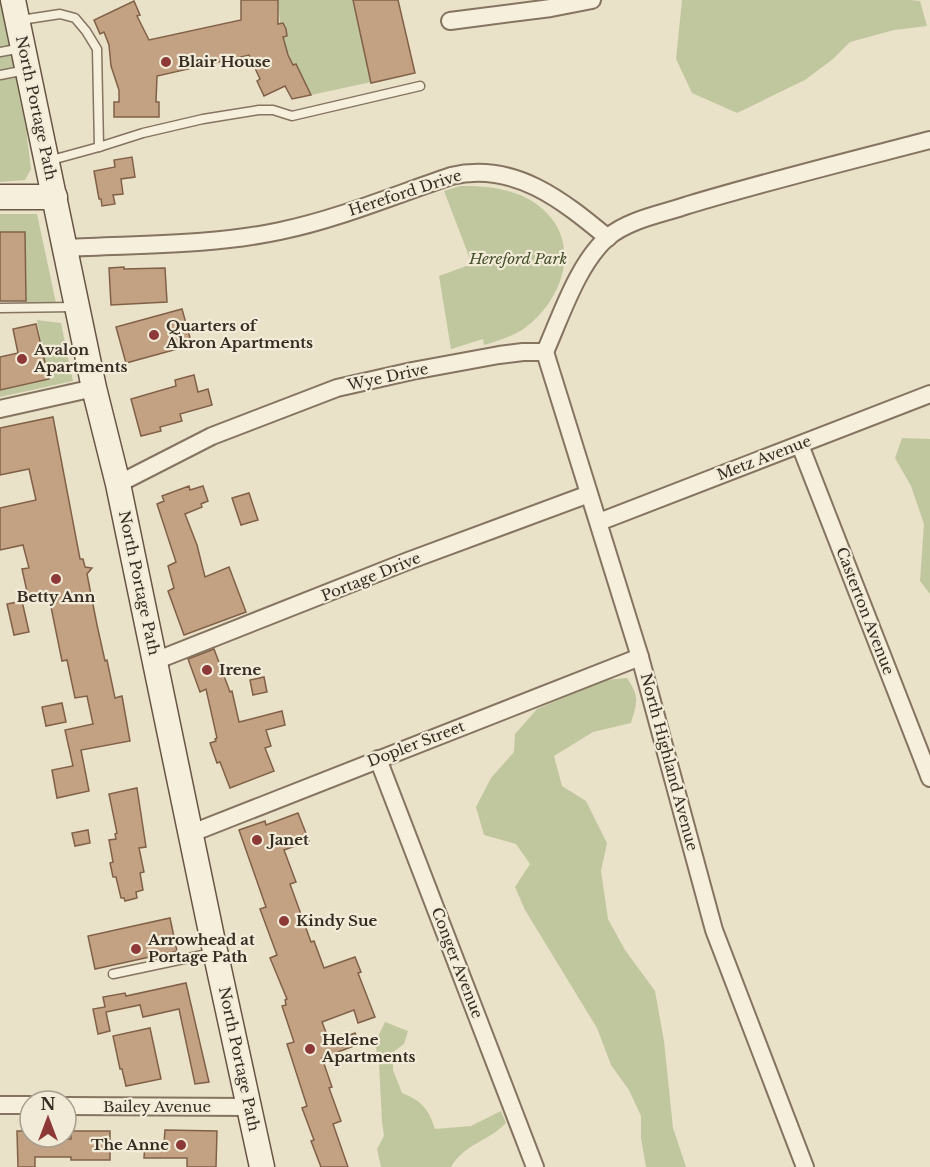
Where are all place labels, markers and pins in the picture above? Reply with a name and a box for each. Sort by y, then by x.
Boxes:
place label: Blair House [178,52,271,71]
marker: Blair House [159,55,173,69]
place label: Quarters of Akron Apartments [165,316,313,352]
marker: Quarters of Akron Apartments [147,328,161,342]
place label: Avalon Apartments [33,340,127,376]
marker: Avalon Apartments [15,352,29,366]
marker: Betty Ann [49,572,63,586]
place label: Betty Ann [17,587,95,606]
place label: Irene [219,660,261,679]
marker: Irene [200,663,214,677]
place label: Janet [266,830,309,849]
marker: Janet [250,833,264,847]
place label: Kindy Sue [296,911,378,930]
marker: Kindy Sue [277,914,291,928]
place label: Arrowhead at Portage Path [147,930,255,966]
marker: Arrowhead at Portage Path [129,942,143,956]
place label: Helene Apartments [321,1030,415,1066]
marker: Helene Apartments [303,1042,317,1056]
place label: The Anne [91,1135,169,1154]
marker: The Anne [174,1138,188,1152]

